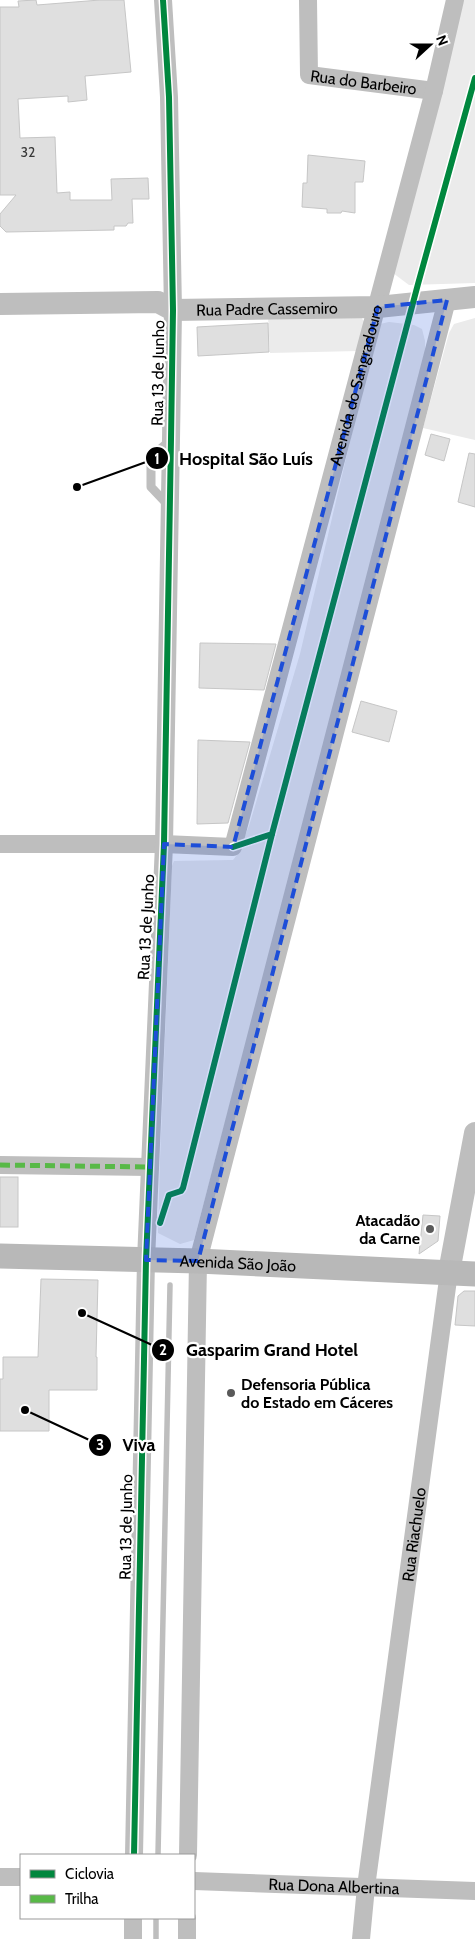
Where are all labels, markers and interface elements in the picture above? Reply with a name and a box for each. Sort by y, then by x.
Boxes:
north arrow [405,20,455,70]
text: N [432,32,452,48]
street label: Rua do Barbeiro [309,66,418,98]
house number: 32 [21,143,35,161]
street label: Rua Padre Cassemiro [196,298,338,319]
street label: Avenida do Sangradouro [325,303,386,468]
street label: Rua 13 de Junho [148,320,168,426]
callout: Hospital São Luís [144,442,323,475]
text: Hospital São Luís [179,448,313,470]
text: 1 [154,450,160,468]
street label: Rua 13 de Junho [134,873,158,980]
place label: Atacadão da Carne [355,1211,420,1248]
marker: Atacadão da Carne [424,1223,436,1235]
street label: Avenida São João [179,1251,297,1275]
callout: Gasparim Grand Hotel [151,1333,368,1366]
text: Gasparim Grand Hotel [186,1339,358,1361]
text: 2 [159,1341,167,1359]
place label: Defensoria Pública do Estado em Cáceres [241,1375,393,1412]
marker: Defensoria Pública do Estado em Cáceres [225,1387,237,1399]
callout: Viva [87,1429,165,1462]
text: Viva [122,1434,156,1456]
text: 3 [96,1436,104,1454]
street label: Rua 13 de Junho [116,1474,136,1580]
street label: Rua Riachuelo [398,1486,429,1583]
legend [20,1854,195,1919]
text: Ciclovia [65,1865,115,1883]
street label: Rua Dona Albertina [268,1874,400,1898]
text: Trilha [65,1890,99,1908]

